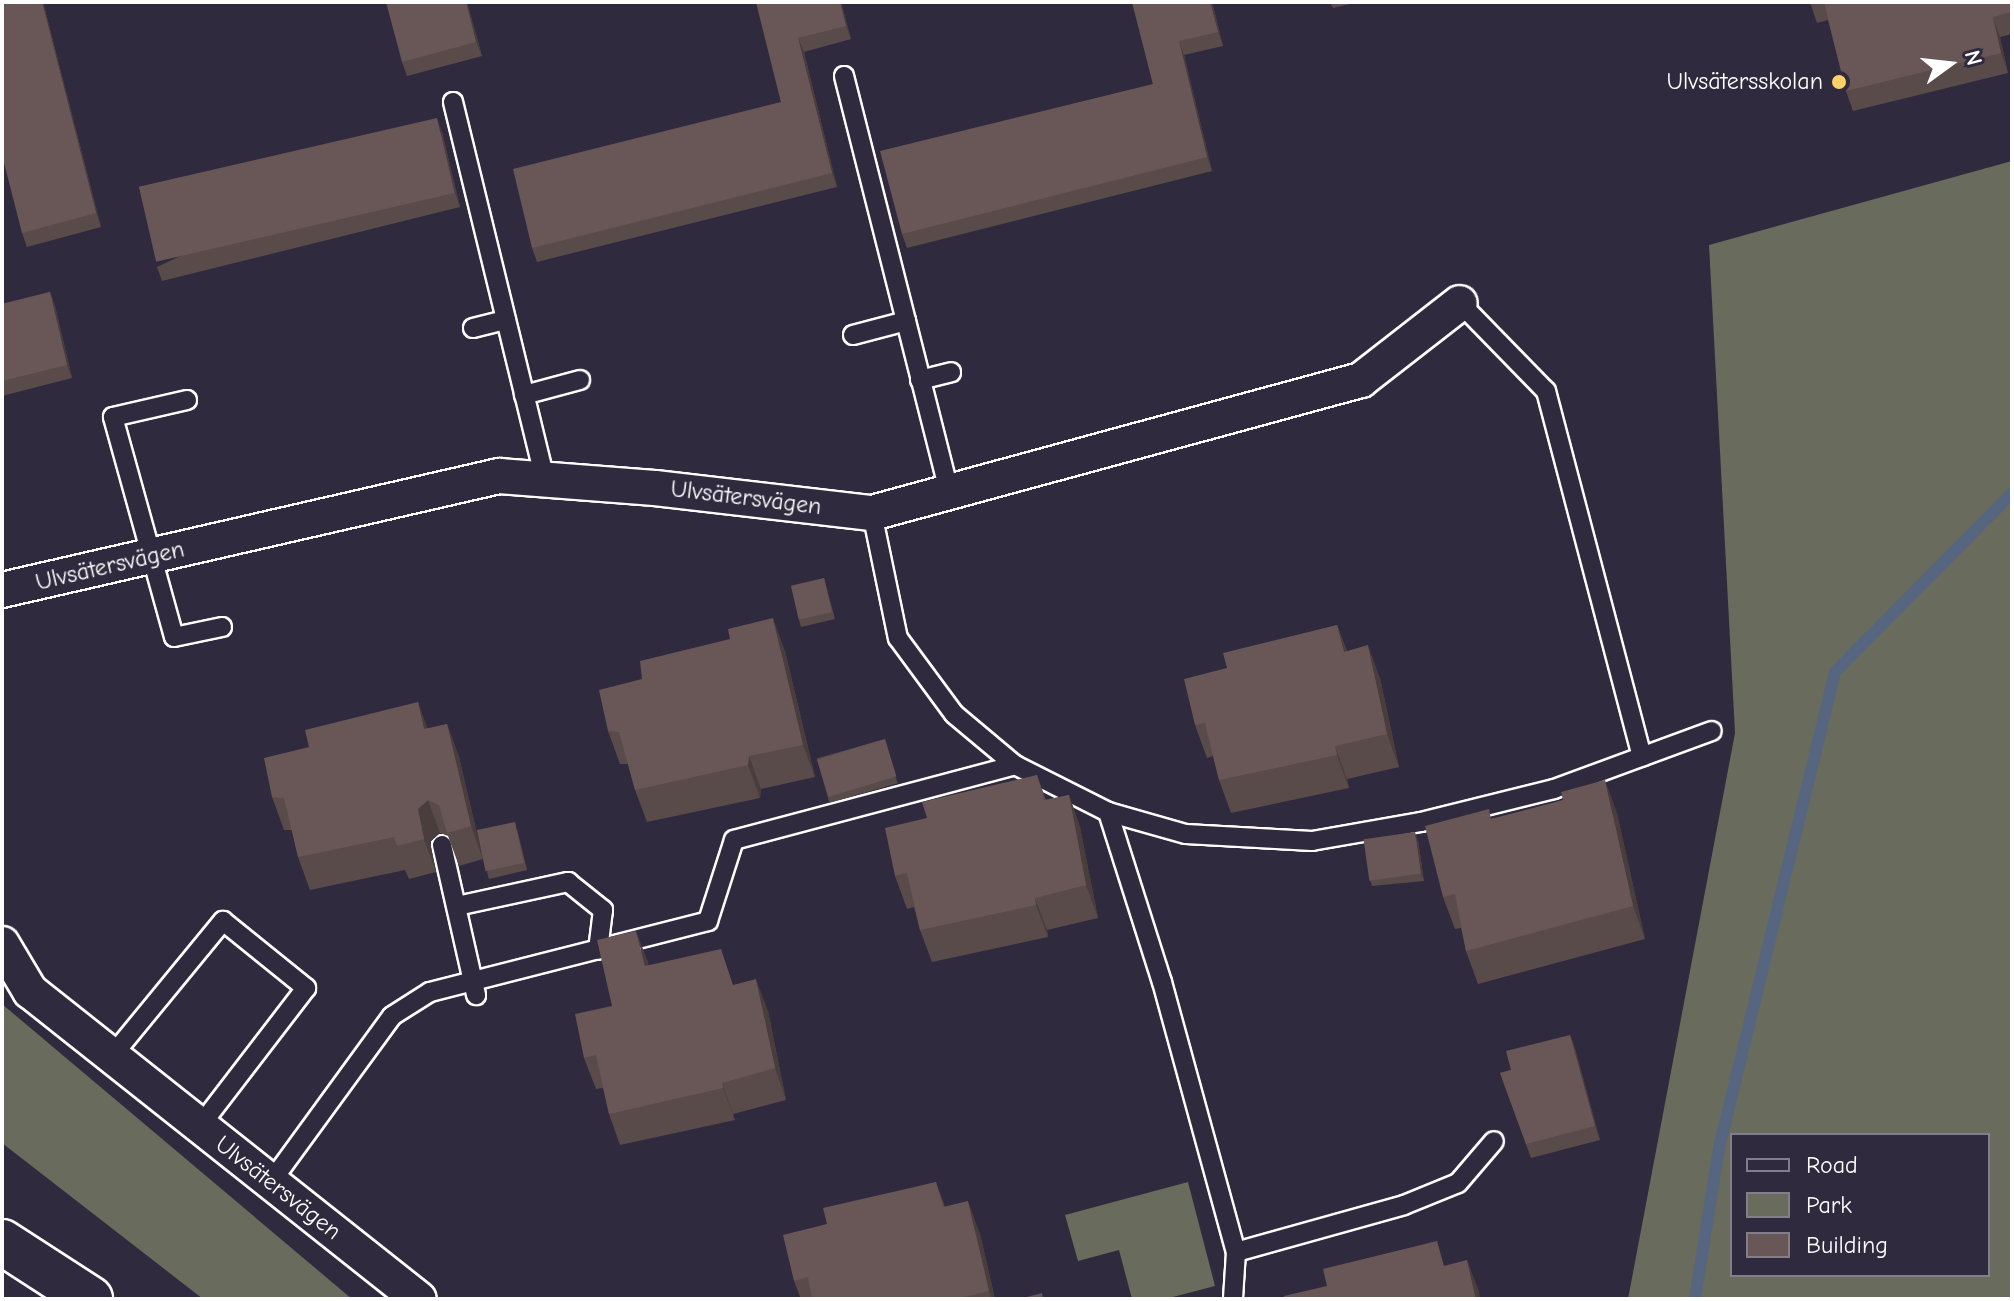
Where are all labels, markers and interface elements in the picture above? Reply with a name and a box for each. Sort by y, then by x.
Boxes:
north arrow [1910,24,1990,104]
text: N [1959,47,1988,68]
place label: Ulvsätersskolan [1666,68,1823,96]
marker: Ulvsätersskolan [1830,73,1848,91]
street label: Ulvsätersvägen [669,474,823,522]
street label: Ulvsätersvägen [33,535,187,597]
street label: Ulvsätersvägen [209,1130,347,1246]
legend [1730,1133,1990,1277]
text: Road [1806,1151,1858,1179]
text: Park [1806,1191,1852,1219]
text: Building [1806,1231,1888,1259]

